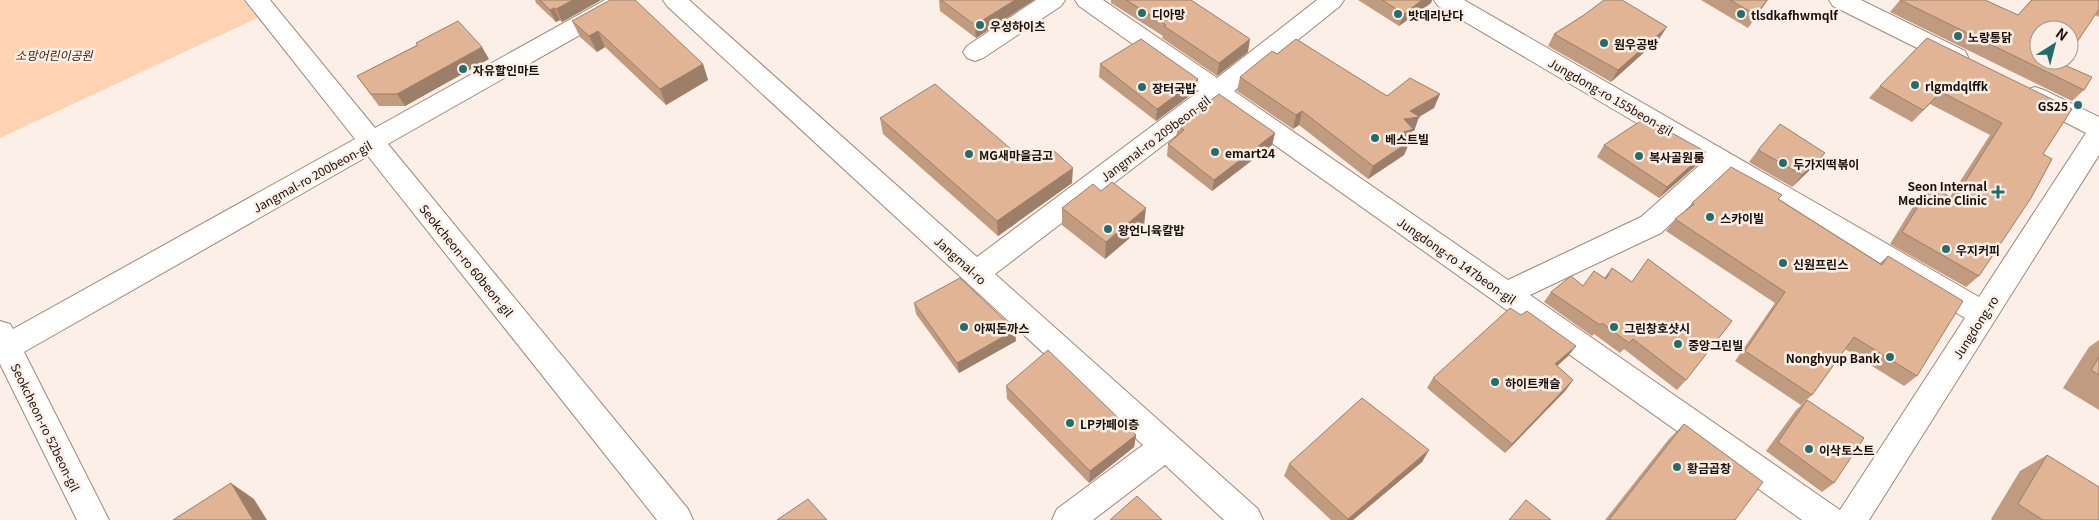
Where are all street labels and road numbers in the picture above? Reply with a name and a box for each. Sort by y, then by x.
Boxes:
street label: Jungdong-ro 155beon-gil [1546,53,1676,139]
street label: Jangmal-ro 209beon-gil [1097,91,1213,185]
street label: Jangmal-ro 200beon-gil [250,136,374,216]
street label: Seokcheon-ro 60beon-gil [416,200,518,320]
street label: Jungdong-ro 147beon-gil [1394,213,1520,307]
street label: Jangmal-ro [931,232,991,288]
street label: Jungdong-ro [1948,292,2002,362]
street label: Seokcheon-ro 52beon-gil [8,360,84,494]

